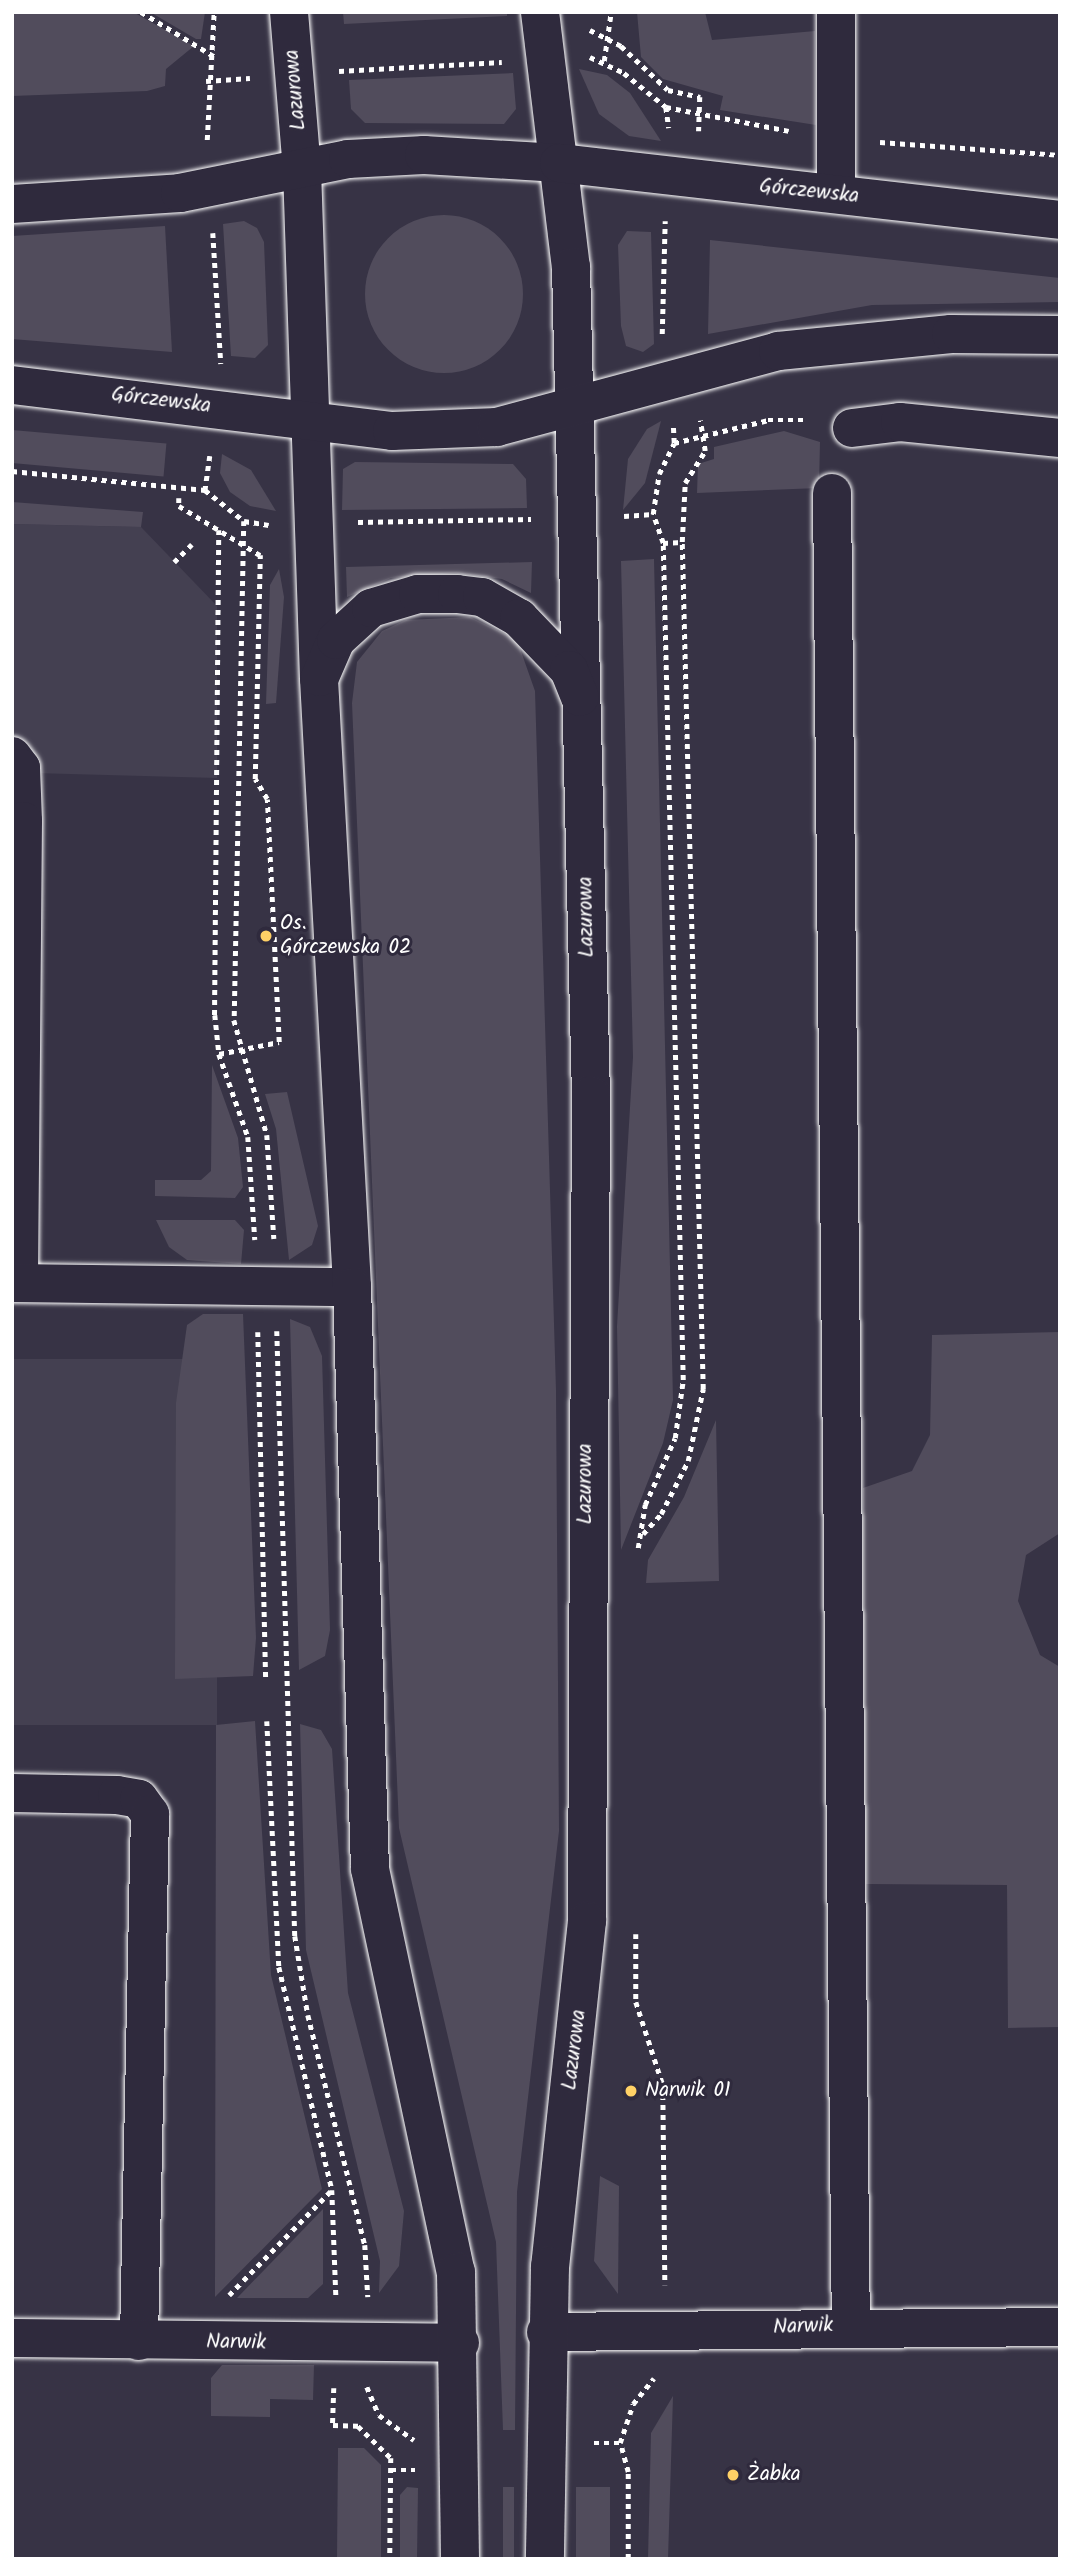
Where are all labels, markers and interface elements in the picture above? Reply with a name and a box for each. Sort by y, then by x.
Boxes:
street label: Lazurowa [280,49,312,131]
street label: Górczewska [758,174,860,210]
street label: Górczewska [110,382,212,420]
street label: Lazurowa [574,876,600,958]
place label: Os. Górczewska 02 [280,911,411,961]
marker: Os. Górczewska 02 [258,928,274,944]
street label: Lazurowa [573,1443,599,1525]
street label: Lazurowa [558,2008,592,2092]
place label: Narwik 01 [645,2078,731,2104]
marker: Narwik 01 [623,2083,639,2099]
street label: Narwik [773,2313,833,2341]
street label: Narwik [206,2330,266,2356]
place label: Żabka [747,2462,801,2488]
marker: Żabka [725,2467,741,2483]

